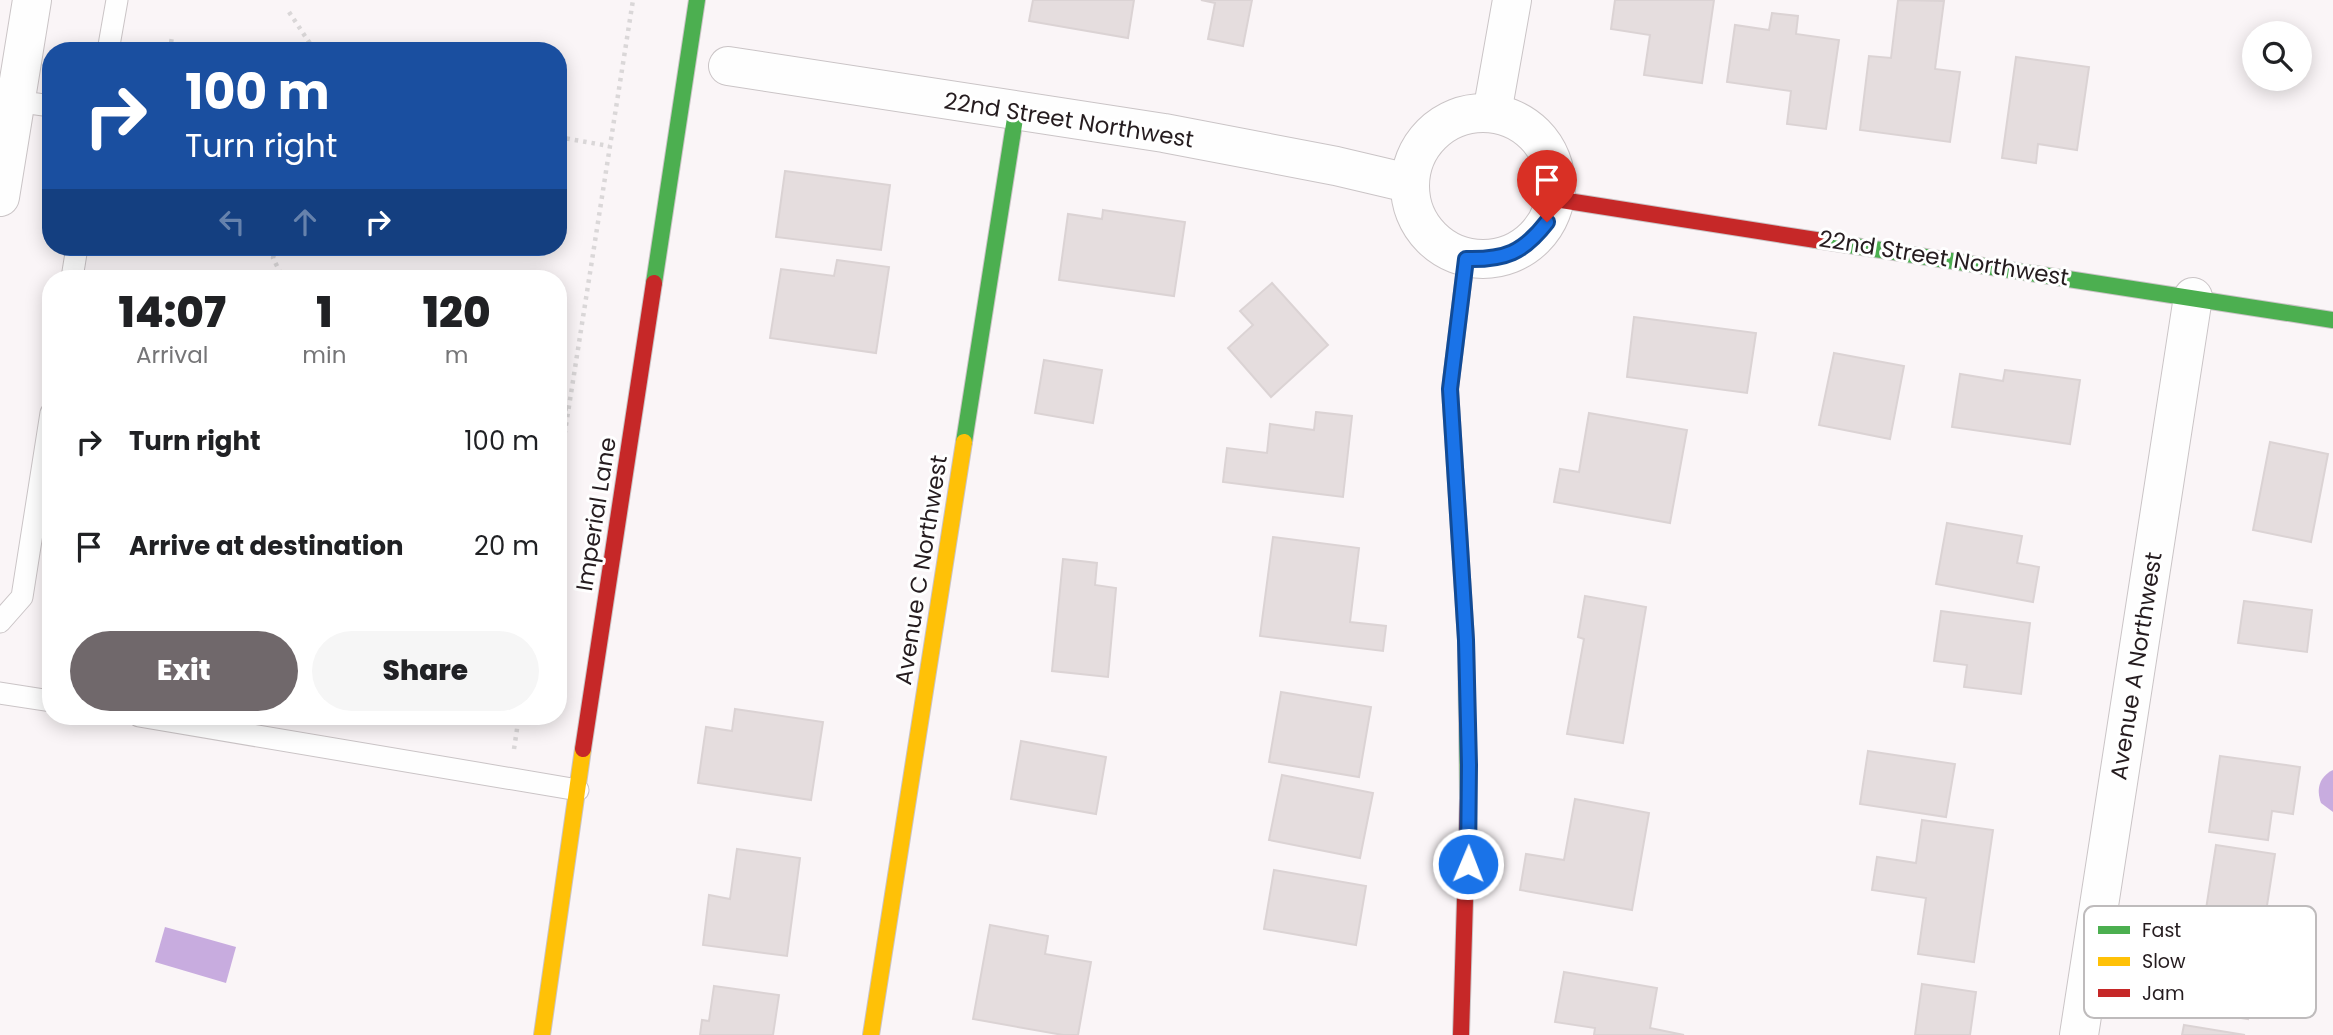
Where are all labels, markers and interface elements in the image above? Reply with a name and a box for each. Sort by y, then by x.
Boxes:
map controls [2242,21,2312,91]
button: search [2242,21,2312,91]
text: 100 m [185,58,330,126]
icon: right [70,70,161,161]
street label: 22nd Street Northwest [942,84,1196,156]
text: Turn right [185,123,337,168]
pin [1517,150,1577,222]
icon: arrive [1528,161,1566,199]
icon: left [213,203,251,241]
icon: ahead [286,203,324,241]
icon: right [359,203,397,241]
street label: 22nd Street Northwest [1817,222,2071,294]
text: 14:07 [118,283,226,342]
text: 1 [316,283,333,342]
text: 120 [423,283,491,342]
text: Arrival [136,339,208,371]
text: min [302,339,346,371]
text: m [445,339,469,371]
icon: right [70,423,108,461]
text: Turn right [129,423,261,459]
text: 100 m [464,423,539,459]
street label: Imperial Lane [568,435,624,593]
street label: Avenue C Northwest [887,453,955,687]
icon: arrive [70,528,108,566]
text: Arrive at destination [129,528,404,564]
text: 20 m [474,528,539,564]
street label: Avenue A Northwest [2102,550,2170,782]
button: Exit [70,631,298,711]
button: Share [312,631,539,711]
position arrow [1431,827,1505,901]
legend [2084,906,2316,1018]
text: Fast [2142,917,2181,944]
text: Slow [2142,948,2186,975]
text: Jam [2142,980,2184,1007]

